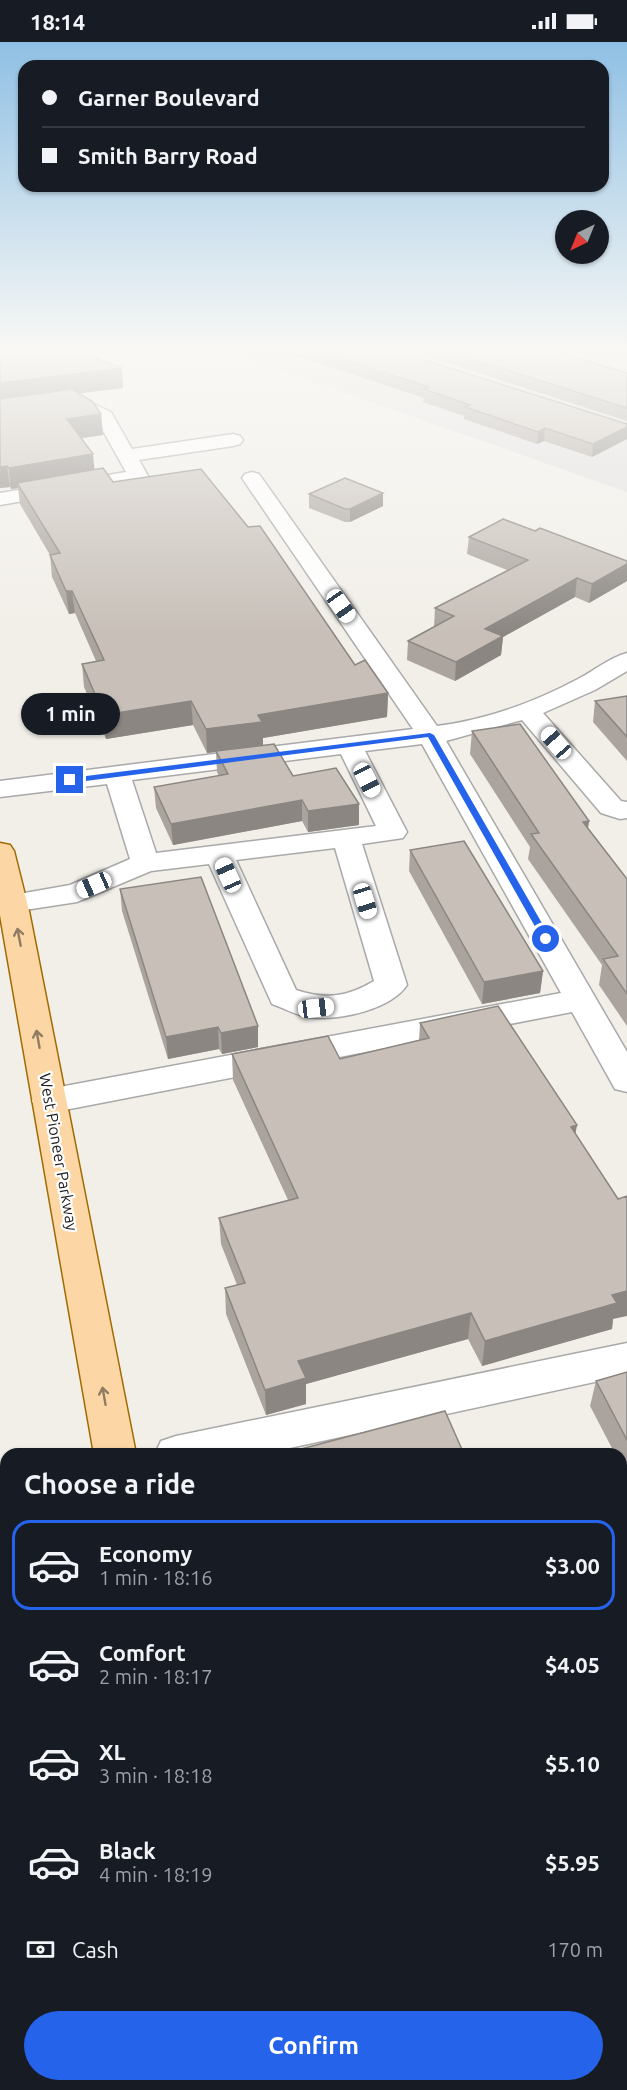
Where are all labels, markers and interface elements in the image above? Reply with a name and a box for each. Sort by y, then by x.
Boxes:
text: 18:14 [30,9,85,34]
text: Garner Boulevard [78,85,260,110]
text: Smith Barry Road [78,143,258,168]
north arrow [555,210,609,264]
map controls [555,210,609,264]
car [323,586,359,626]
callout: 1 min [20,693,119,735]
text: 1 min [45,702,96,725]
car [537,724,575,762]
car [351,760,383,800]
route end [56,766,83,793]
car [212,855,244,895]
car [74,869,114,901]
car [351,881,379,921]
route start [532,925,559,952]
one-way arrow [13,928,24,947]
car [297,997,335,1019]
one-way arrow [32,1030,43,1049]
street label: West Pioneer Parkway [36,1072,82,1233]
one-way arrow [98,1387,109,1406]
text: Choose a ride [24,1469,196,1499]
icon: car [27,1538,81,1592]
text: Economy [99,1541,192,1566]
text: $3.00 [545,1553,600,1578]
text: 1 min · 18:16 [99,1566,213,1589]
icon: car [27,1637,81,1691]
text: Comfort [99,1640,186,1665]
text: $4.05 [545,1652,600,1677]
text: 2 min · 18:17 [99,1665,213,1688]
icon: car [27,1736,81,1790]
text: XL [99,1739,126,1764]
text: $5.10 [545,1751,600,1776]
text: 3 min · 18:18 [99,1764,213,1787]
icon: car [27,1835,81,1889]
text: Black [99,1838,156,1863]
text: $5.95 [545,1850,600,1875]
text: 4 min · 18:19 [99,1863,213,1886]
icon: cash [24,1933,57,1966]
text: Cash [72,1937,119,1962]
text: 170 m [547,1938,603,1961]
button: Confirm [24,2011,603,2080]

